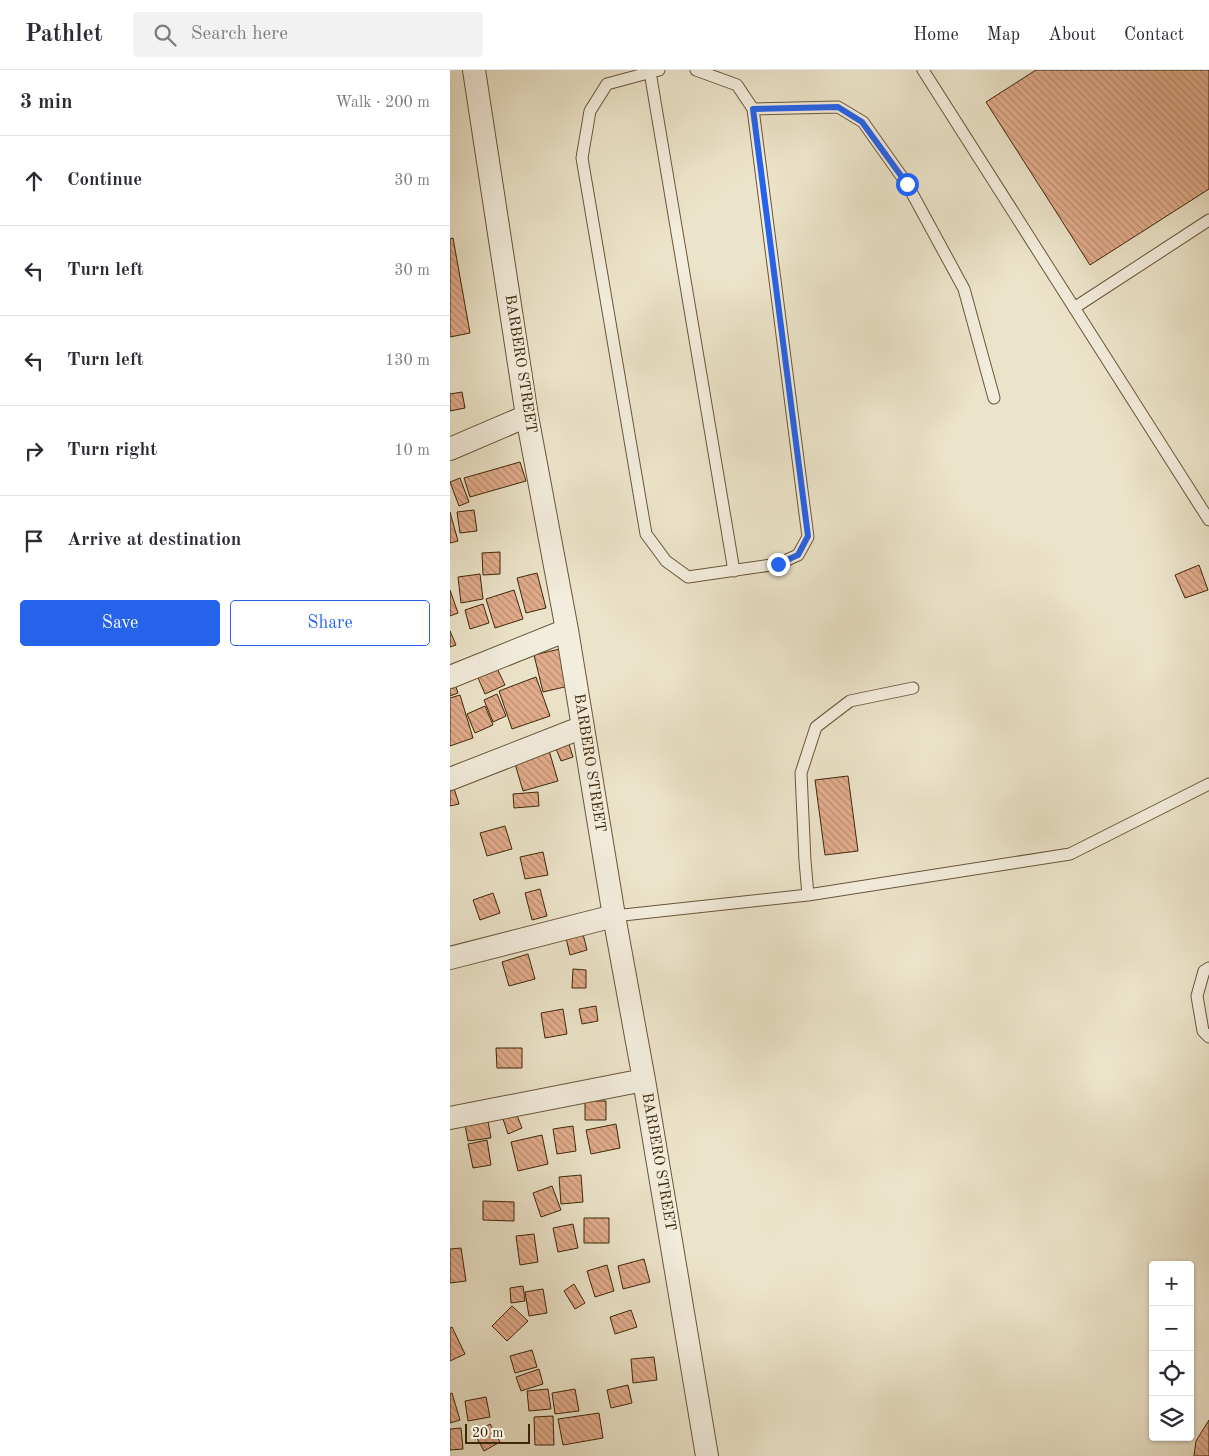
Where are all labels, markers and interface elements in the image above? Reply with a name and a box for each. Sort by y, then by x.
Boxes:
search box [133,12,483,57]
icon: search [151,21,179,49]
text: Pathlet [25,23,103,47]
text: Search here [191,25,288,44]
text: Home [913,26,959,44]
text: Map [987,26,1020,44]
text: About [1048,26,1096,44]
text: Contact [1124,26,1184,44]
text: 3 min [20,92,73,113]
text: Walk · 200 m [335,95,430,111]
icon: ahead [20,167,48,195]
text: Continue [67,171,142,190]
text: 30 m [394,173,430,189]
route start [896,173,919,196]
icon: left [20,257,48,285]
text: Turn left [67,261,144,280]
text: 30 m [394,263,430,279]
street label: BARBERO STREET [502,294,538,434]
icon: left [20,347,48,375]
text: Turn left [67,351,144,370]
text: 130 m [385,353,430,369]
icon: right [20,437,48,465]
text: Turn right [67,441,157,460]
text: 10 m [394,443,430,459]
icon: arrive [20,527,48,555]
text: Arrive at destination [67,531,241,550]
route end [767,553,790,576]
button: Save [20,600,220,646]
button: Share [230,600,430,646]
street label: BARBERO STREET [571,693,607,833]
street label: BARBERO STREET [638,1092,678,1232]
map controls [1149,1261,1194,1441]
button: + [1149,1261,1194,1306]
button: − [1149,1306,1194,1351]
button: locate [1149,1351,1194,1396]
button: layers [1149,1396,1194,1441]
scale bar [465,1421,530,1444]
text: 20 m [472,1426,503,1440]

